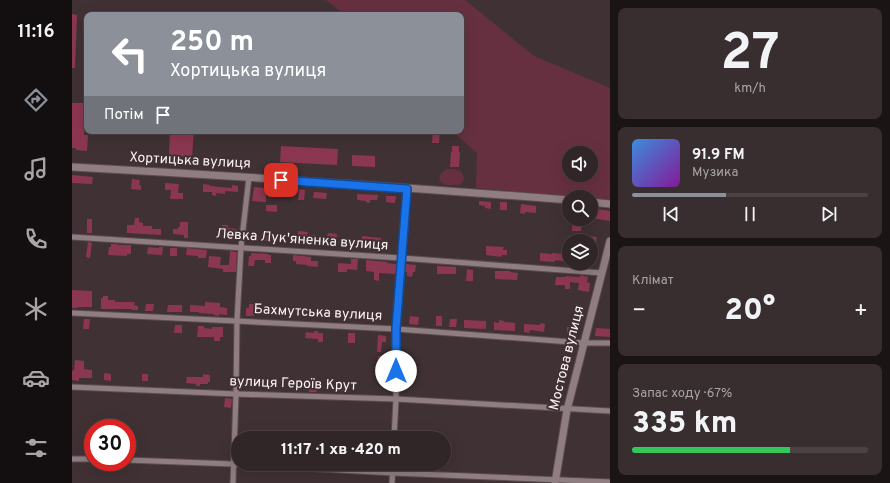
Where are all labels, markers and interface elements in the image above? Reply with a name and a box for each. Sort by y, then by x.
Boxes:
text: 11:16 [17,21,55,44]
text: 27 [720,22,780,88]
text: 250 m [170,25,254,61]
icon: left [104,28,156,80]
text: Хортицька вулиця [170,60,326,83]
text: km/h [734,81,766,97]
icon: directions [22,86,50,114]
icon: arrive [152,104,174,126]
text: Потім [104,106,144,125]
map controls [562,146,598,270]
button: sound [562,146,598,182]
text: 91.9 FM [692,146,745,165]
street label: Хортицька вулиця [129,149,251,173]
icon: music [22,155,50,183]
pin [264,163,298,197]
text: Музика [692,165,738,181]
icon: arrive [270,169,292,191]
button: search [562,190,598,226]
icon: previous [660,203,682,225]
icon: pause [739,203,761,225]
icon: next [818,203,840,225]
icon: phone [22,225,50,253]
street label: Левка Лук'яненка вулиця [215,225,389,255]
button: layers [562,234,598,270]
text: Клімат [632,273,674,289]
text: 20° [725,293,775,330]
icon: climate [22,295,50,323]
text: − [632,298,646,325]
text: + [854,298,868,325]
street label: Бахмутська вулиця [253,301,383,325]
street label: Мостова вулиця [546,304,588,412]
position arrow [375,350,417,392]
icon: car [22,364,50,392]
street label: вулиця Героїв Крут [229,373,357,395]
text: Запас ходу · 67% [632,386,732,402]
text: 335 km [632,406,737,443]
speed limit sign: 30 [84,419,136,471]
icon: filters [22,434,50,462]
text: 11:17 · 1 хв · 420 m [281,441,401,460]

